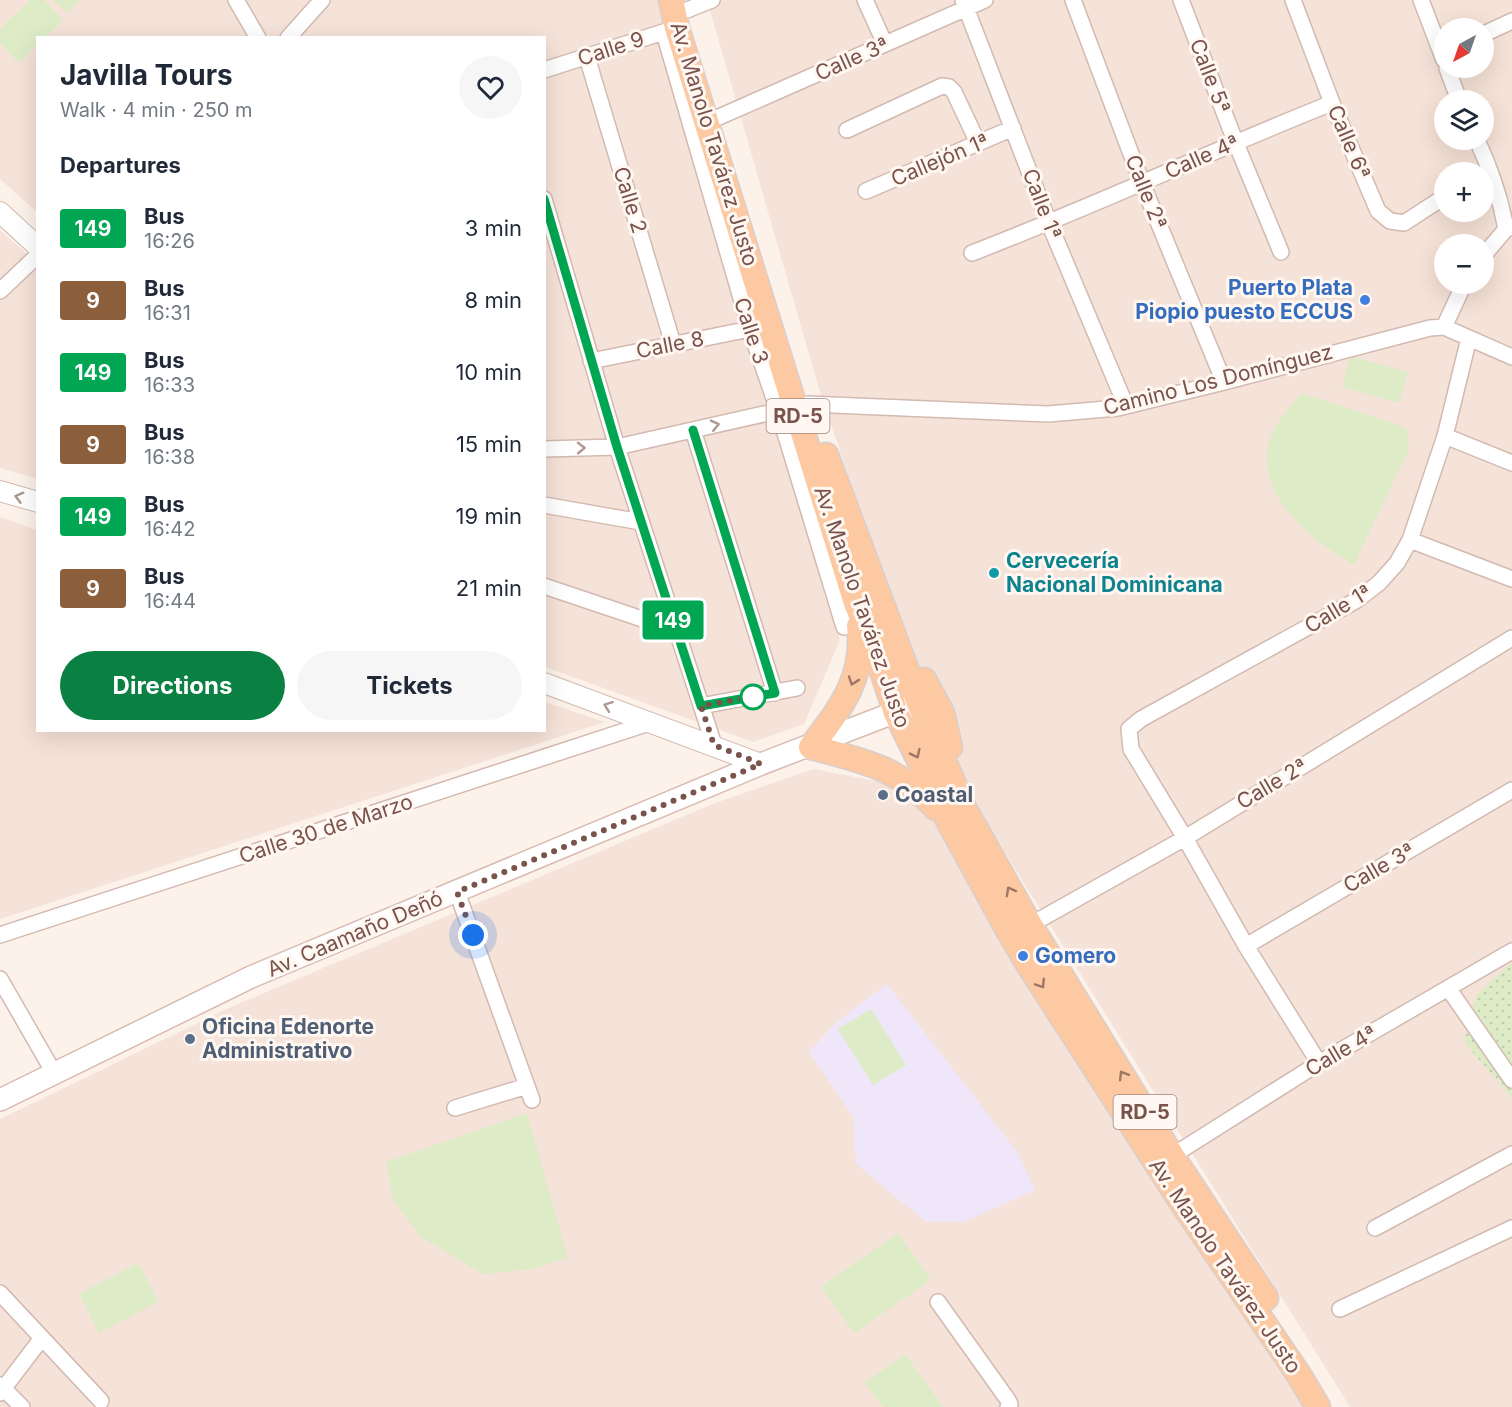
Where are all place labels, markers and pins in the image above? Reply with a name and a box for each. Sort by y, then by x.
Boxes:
place label: Puerto Plata Piopio puesto ECCUS [1135,275,1353,324]
marker: Puerto Plata Piopio puesto ECCUS [1358,293,1372,307]
place label: Cervecería Nacional Dominicana [1006,548,1223,597]
marker: Cervecería Nacional Dominicana [987,566,1001,580]
unlabelled marker [740,684,766,710]
place label: Coastal [895,782,973,807]
marker: Coastal [876,788,890,802]
place label: Gomero [1035,943,1116,968]
marker: Gomero [1016,949,1030,963]
place label: Oficina Edenorte Administrativo [202,1014,374,1063]
marker: Oficina Edenorte Administrativo [183,1032,197,1046]

